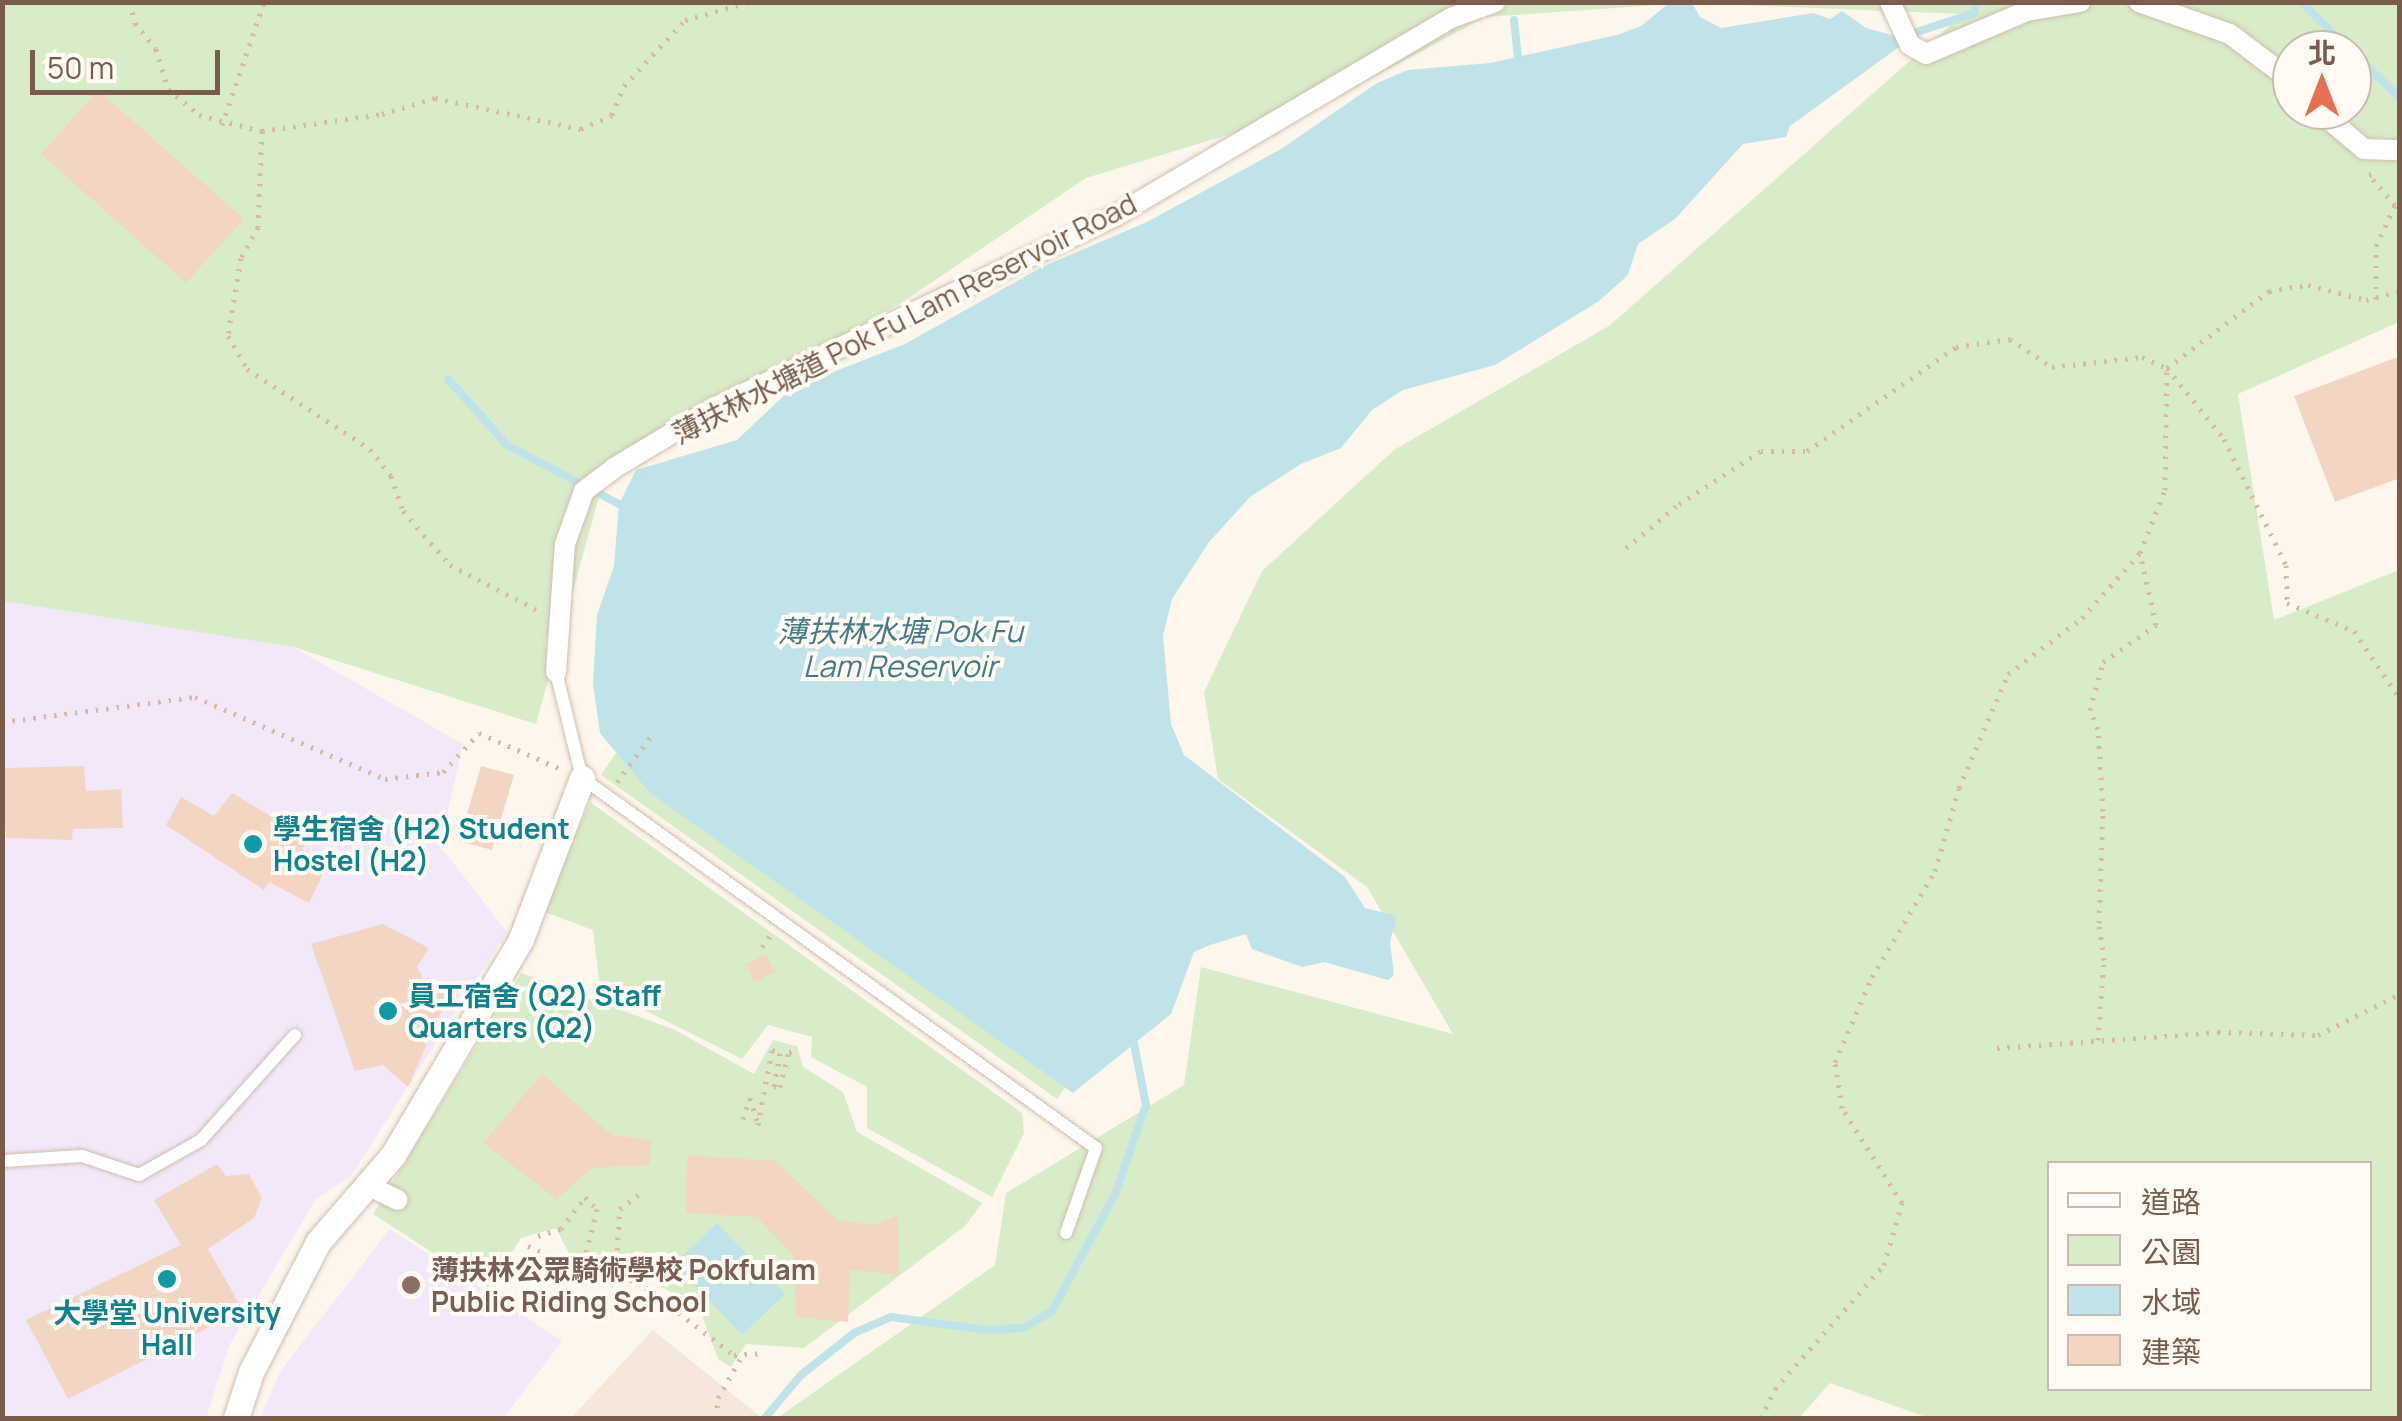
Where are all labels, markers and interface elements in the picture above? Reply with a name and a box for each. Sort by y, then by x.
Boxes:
scale bar [35,30,225,92]
north arrow [2272,30,2372,130]
text: 北 [2308,33,2336,71]
text: 50 m [47,47,114,88]
street label: 薄扶林水塘道 Pok Fu Lam Reservoir Road [666,186,1142,450]
water label: 薄扶林水塘 Pok Fu Lam Reservoir [777,613,1023,684]
place label: 學生宿舍 (H2) Student Hostel (H2) [273,811,570,877]
marker: 學生宿舍 (H2) Student Hostel (H2) [242,833,264,855]
place label: 員工宿舍 (Q2) Staff Quarters (Q2) [408,978,659,1044]
marker: 員工宿舍 (Q2) Staff Quarters (Q2) [377,1000,399,1022]
legend [2047,1161,2372,1391]
text: 道路 [2141,1181,2201,1222]
text: 公園 [2141,1231,2201,1272]
place label: 薄扶林公眾騎術學校 Pokfulam Public Riding School [431,1252,816,1318]
marker: 大學堂 University Hall [156,1268,178,1290]
marker: 薄扶林公眾騎術學校 Pokfulam Public Riding School [400,1274,422,1296]
text: 水域 [2141,1281,2201,1322]
place label: 大學堂 University Hall [53,1295,281,1361]
text: 建築 [2141,1331,2201,1372]

